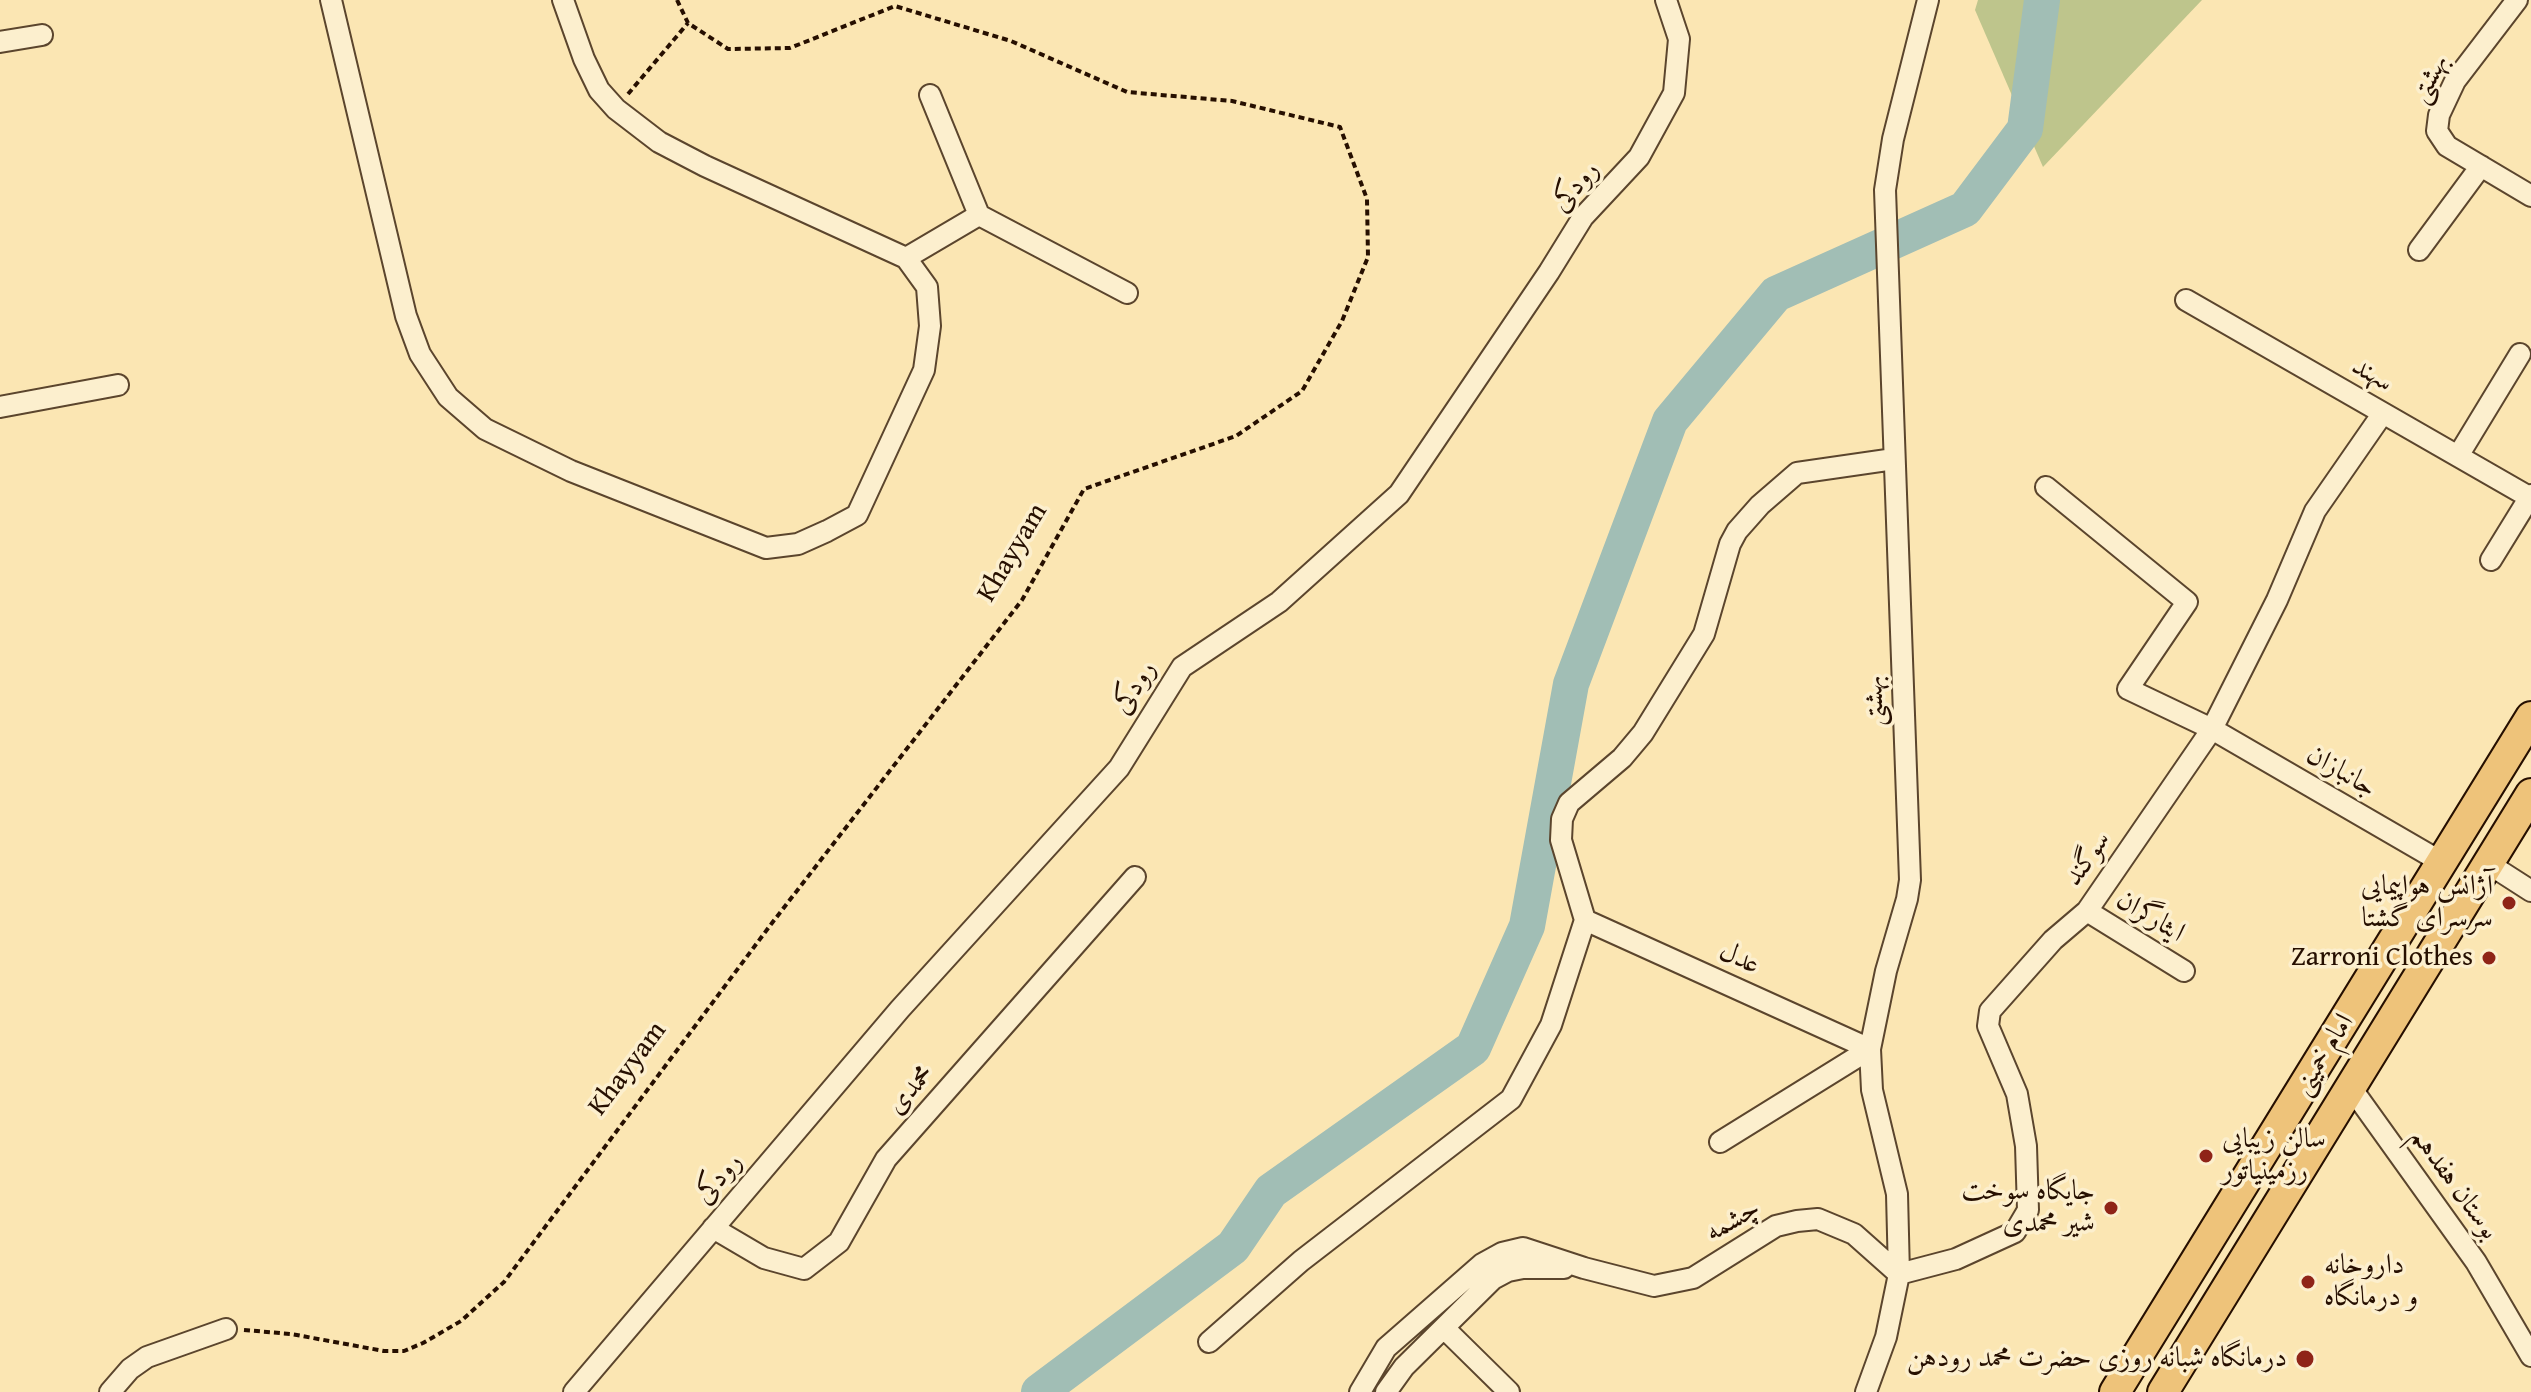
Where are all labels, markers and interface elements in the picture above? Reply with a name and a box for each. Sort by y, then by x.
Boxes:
street label: بهشتی [2403,49,2457,109]
street label: رودکی [1545,154,1607,220]
street label: سهند [2345,350,2399,400]
street label: Khayyam [971,498,1055,608]
street label: رودکی [1106,655,1164,721]
street label: بهشتی [1857,675,1893,727]
street label: جانبازان [2300,739,2382,805]
street label: سوگند [2057,825,2119,893]
place label: آژانس هواپیمایی سرسرای گشتا [2361,870,2493,936]
street label: ایثارگران [2110,884,2190,950]
marker: آژانس هواپیمایی سرسرای گشتا [2500,894,2518,912]
street label: عدل [1713,935,1765,983]
place label: Zarroni Clothes [2291,941,2473,975]
marker: Zarroni Clothes [2480,949,2498,967]
street label: امام خمینی [2286,1008,2362,1102]
street label: Khayyam [582,1015,674,1123]
street label: محمدی [880,1058,942,1122]
street label: بوستان هفدهم [2402,1122,2506,1246]
place label: سالن زیبایی رزمینیاتور [2222,1123,2326,1189]
street label: رودکی [688,1146,750,1212]
marker: سالن زیبایی رزمینیاتور [2197,1147,2215,1165]
place label: جایگاه سوخت شیر محمدی [1961,1175,2095,1241]
street label: چشمه [1700,1192,1766,1250]
marker: جایگاه سوخت شیر محمدی [2102,1199,2120,1217]
place label: داروخانه و درمانگاه [2324,1249,2418,1315]
marker: داروخانه و درمانگاه [2299,1273,2317,1291]
place label: درمانگاه شبانه روزی حضرت محمد رودهن [1907,1342,2287,1376]
marker: درمانگاه شبانه روزی حضرت محمد رودهن [2294,1348,2316,1370]

